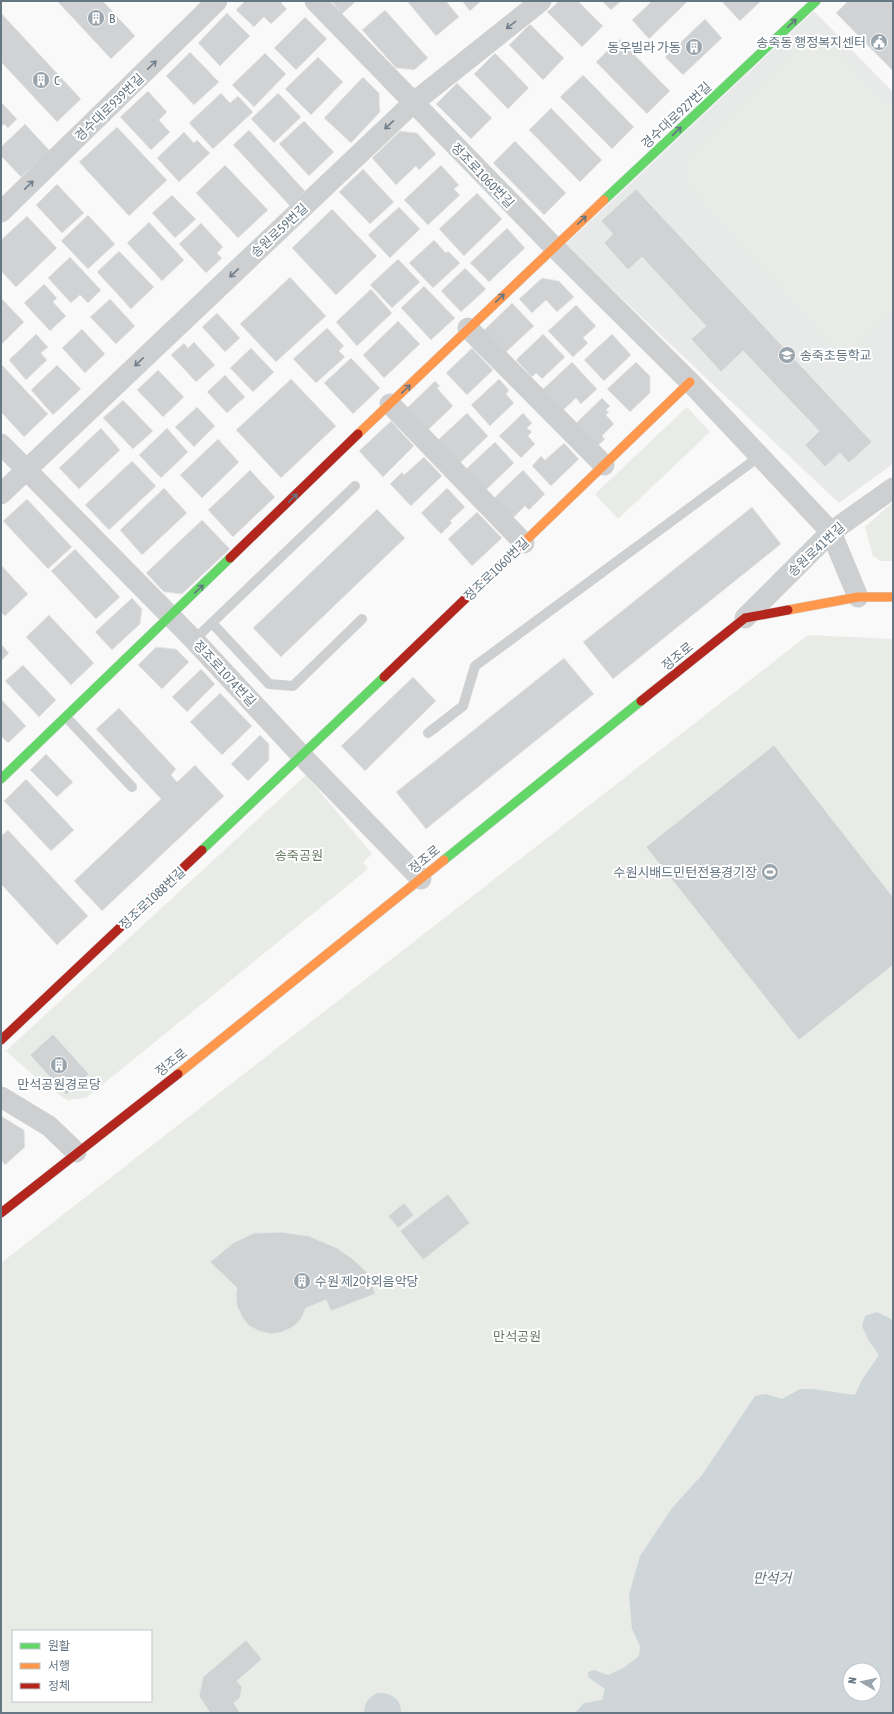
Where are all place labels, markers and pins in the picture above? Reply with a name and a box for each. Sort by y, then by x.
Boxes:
building icon: B [86,8,106,28]
place label: B [109,11,116,26]
public building icon: 송죽동 행정복지센터 [869,32,889,52]
place label: 송죽동 행정복지센터 [757,35,866,50]
building icon: 동우빌라 가동 [684,37,704,57]
place label: 동우빌라 가동 [607,40,681,55]
building icon: C [31,70,51,90]
place label: C [54,73,60,88]
school or university icon: 송죽초등학교 [777,345,797,365]
place label: 송죽초등학교 [800,348,872,363]
sports icon: 수원시배드민턴전용경기장 [760,862,780,882]
place label: 수원시배드민턴전용경기장 [613,865,757,880]
building icon: 만석공원경로당 [49,1055,69,1075]
place label: 만석공원경로당 [17,1077,101,1092]
building icon: 수원 제2야외음악당 [292,1271,312,1291]
place label: 수원 제2야외음악당 [315,1274,419,1289]

